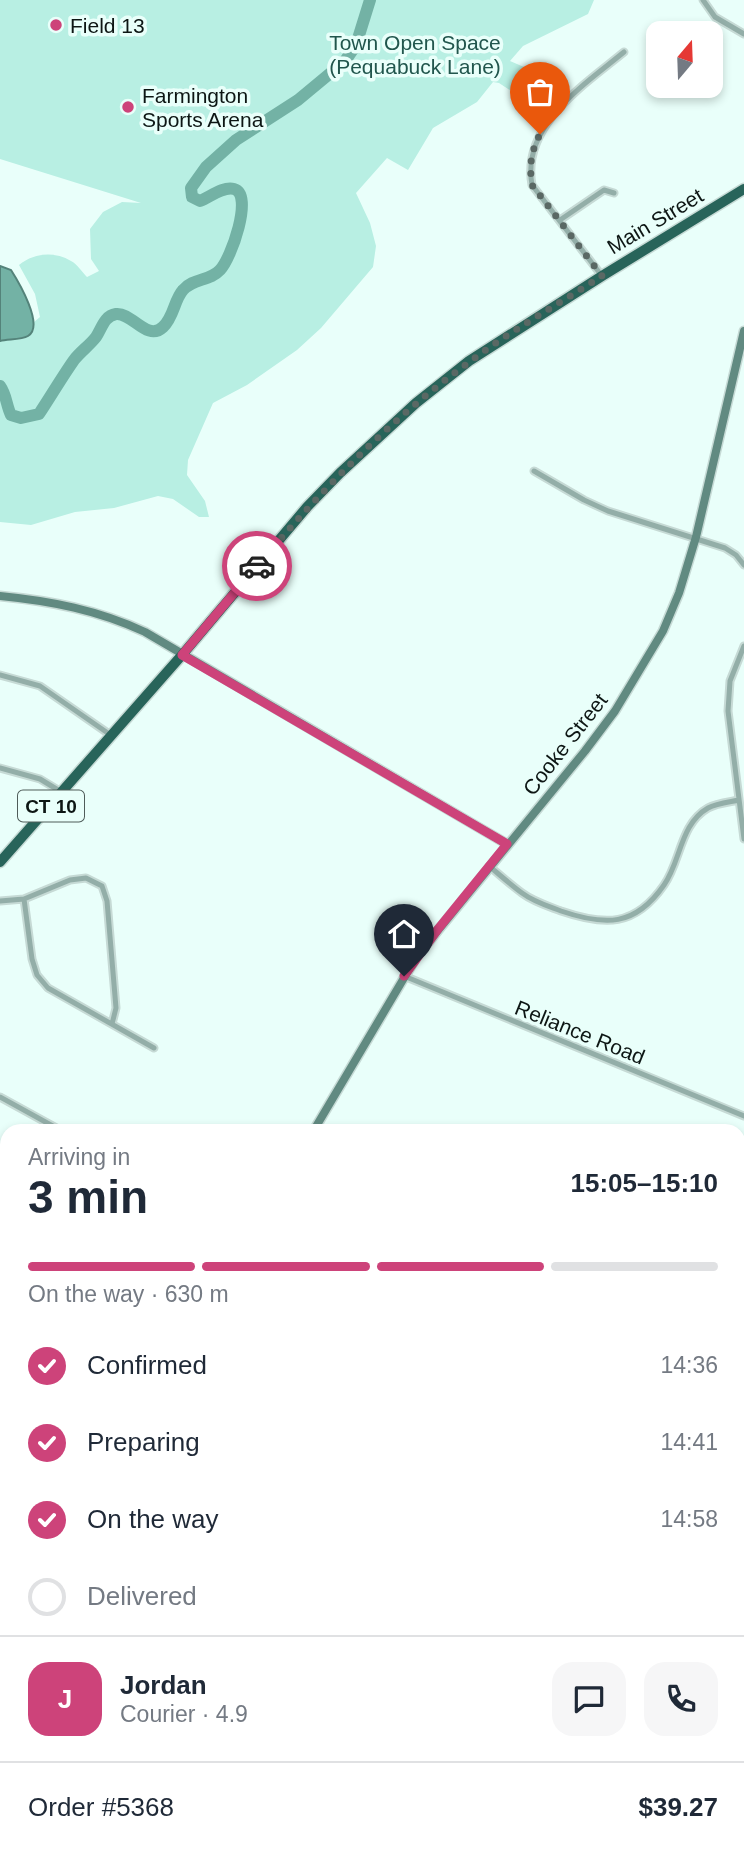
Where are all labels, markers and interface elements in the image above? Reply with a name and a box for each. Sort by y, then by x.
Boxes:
place label: Field 13 [70,14,145,37]
marker: Field 13 [48,17,64,33]
north arrow [646,21,723,98]
map controls [646,21,723,98]
park label: Town Open Space (Pequabuck Lane) [329,31,501,78]
pin [510,62,570,134]
icon: bag [521,73,559,111]
place label: Farmington Sports Arena [142,84,264,131]
marker: Farmington Sports Arena [120,99,136,115]
street label: Main Street [603,183,707,259]
courier [222,531,292,601]
icon: car [238,547,276,585]
street label: Cooke Street [518,689,612,799]
road number: CT 10 [18,790,84,821]
pin [374,904,434,976]
icon: home [385,915,423,953]
street label: Reliance Road [512,996,648,1068]
text: Arriving in [28,1144,130,1170]
text: 15:05–15:10 [571,1168,718,1198]
text: 3 min [28,1171,148,1223]
text: On the way · 630 m [28,1281,229,1307]
icon: check [28,1347,66,1385]
text: Confirmed [87,1350,207,1380]
text: 14:36 [660,1352,718,1378]
icon: check [28,1424,66,1462]
text: Preparing [87,1427,200,1457]
text: 14:41 [660,1429,718,1455]
icon: check [28,1501,66,1539]
text: On the way [87,1504,219,1534]
text: 14:58 [660,1506,718,1532]
text: Delivered [87,1581,197,1611]
button: chat [552,1662,626,1736]
button: phone [644,1662,718,1736]
text: Jordan [120,1670,207,1700]
text: J [58,1684,72,1714]
text: Courier · 4.9 [120,1701,248,1727]
text: Order #5368 [28,1792,174,1822]
text: $39.27 [638,1792,718,1822]

